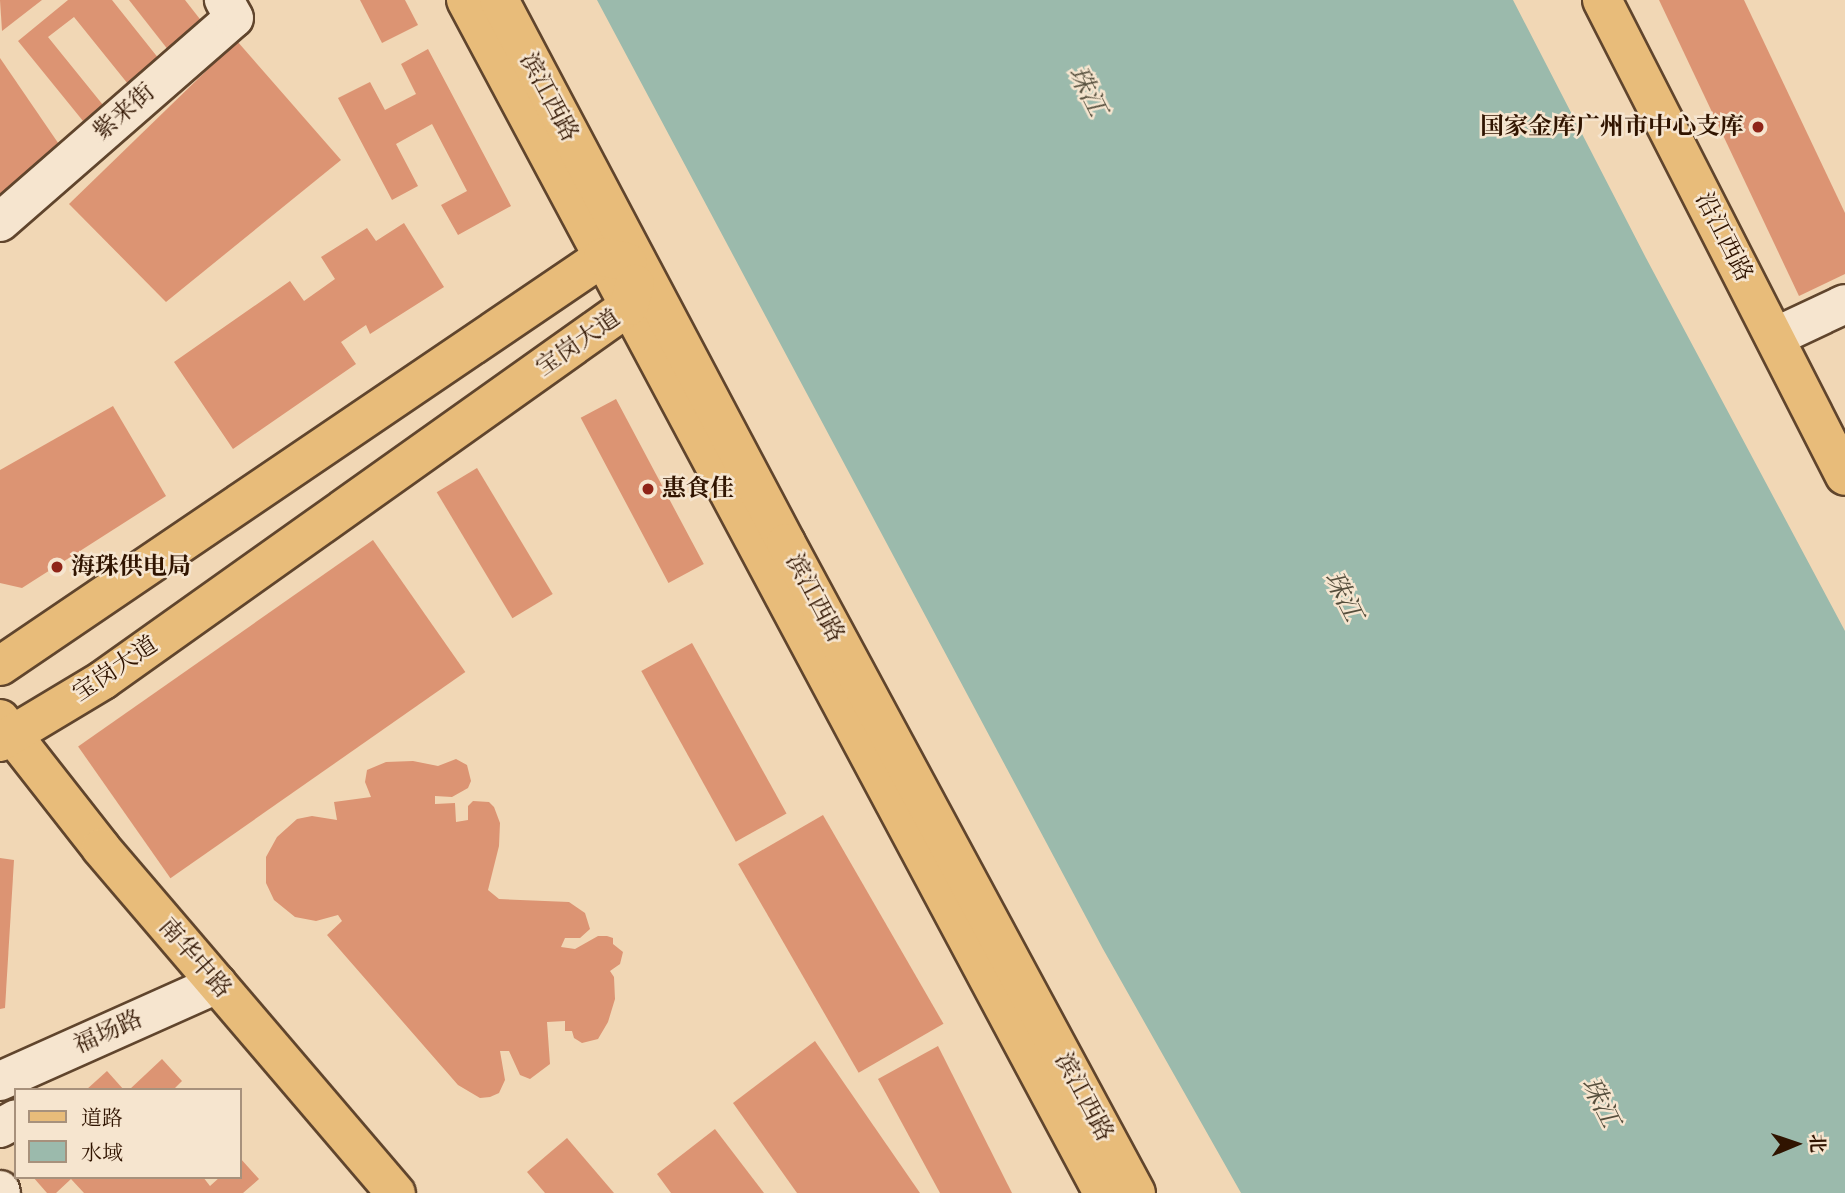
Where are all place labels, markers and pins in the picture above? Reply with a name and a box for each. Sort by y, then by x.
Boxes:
place label: 国家金库广州市中心支库 [1480,113,1744,141]
marker: 国家金库广州市中心支库 [1750,119,1766,135]
place label: 惠食佳 [662,475,734,503]
marker: 惠食佳 [640,481,656,497]
place label: 海珠供电局 [71,553,191,581]
marker: 海珠供电局 [49,559,65,575]

